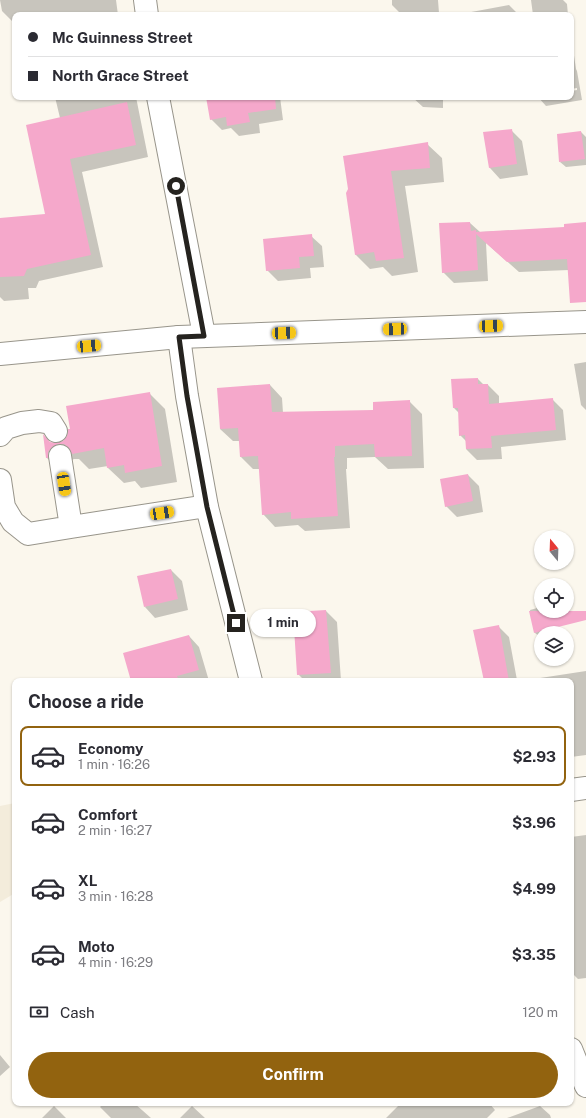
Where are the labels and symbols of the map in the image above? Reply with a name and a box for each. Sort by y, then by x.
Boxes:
route start [167,177,185,195]
car [479,320,503,332]
car [383,323,407,335]
car [272,327,296,339]
car [77,339,101,353]
car [56,471,72,497]
car [149,505,175,521]
north arrow [534,530,574,570]
callout: 1 min [250,609,316,637]
route end [227,614,245,632]

